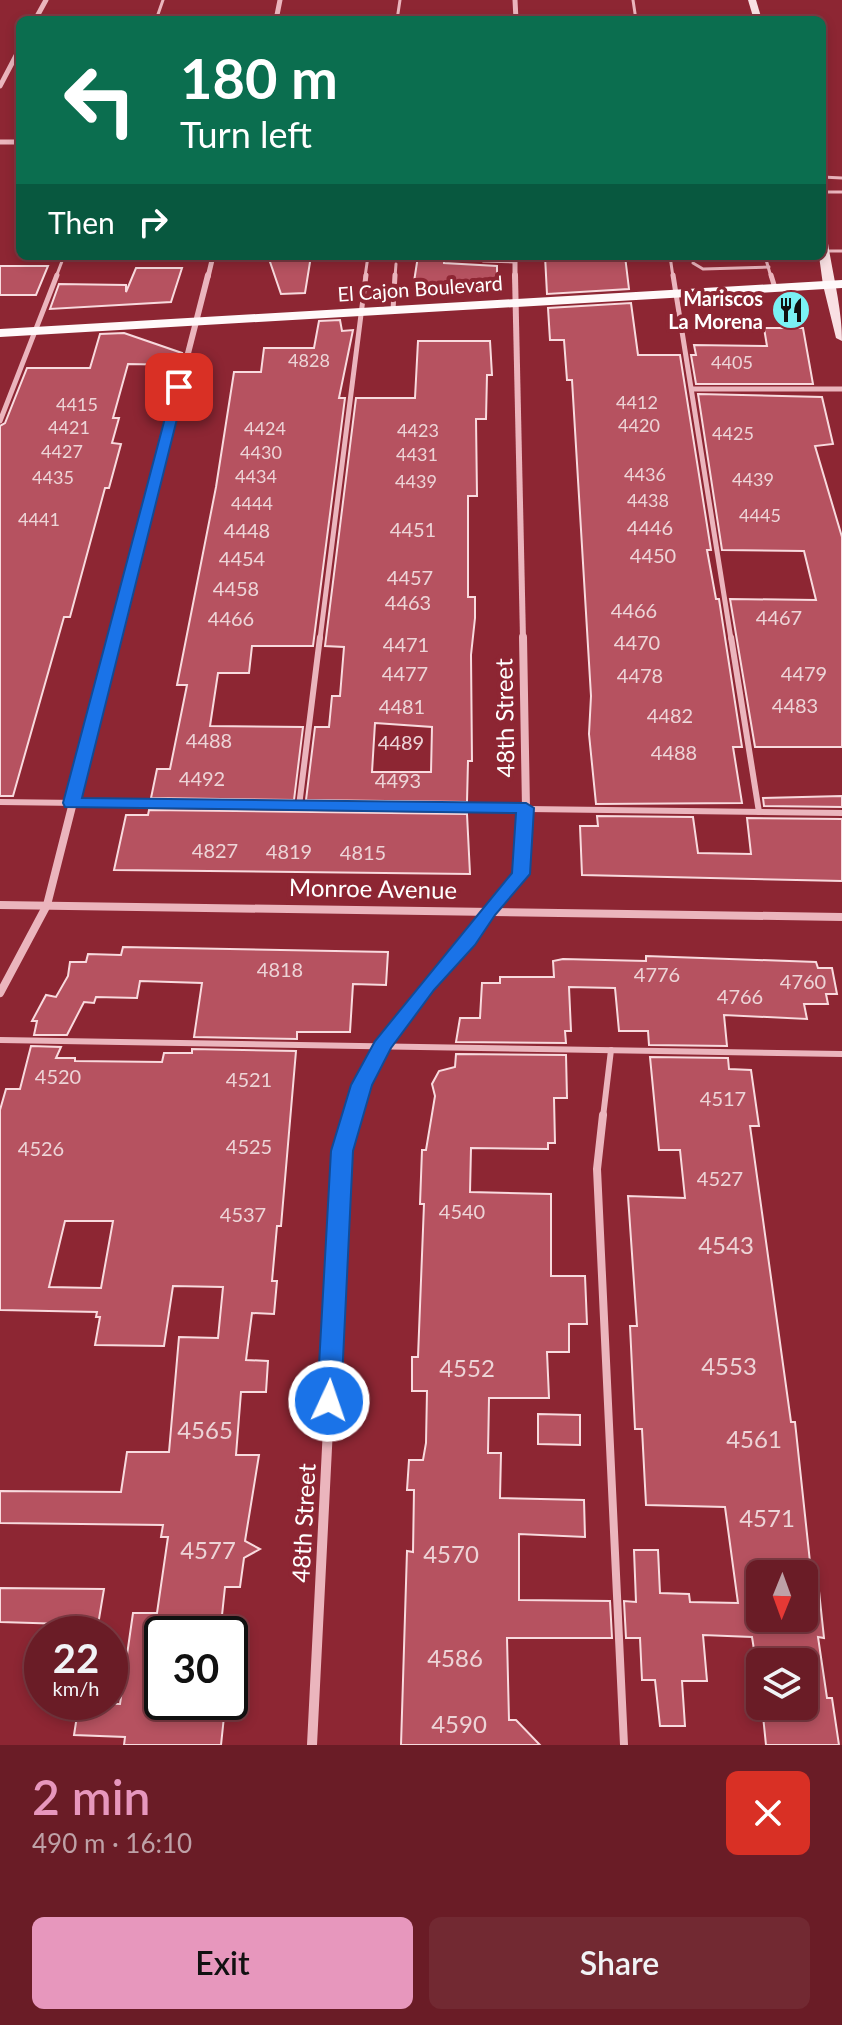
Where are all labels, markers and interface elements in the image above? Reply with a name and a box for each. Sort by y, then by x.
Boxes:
text: 180 m [180,44,338,111]
icon: left [48,48,152,152]
text: Turn left [180,112,312,156]
icon: right [131,200,175,244]
text: Then [48,204,115,240]
street label: El Cajon Boulevard [337,270,503,306]
place label: Mariscos La Morena [668,286,763,333]
restaurant icon: Mariscos La Morena [770,289,812,331]
house number: 4828 [288,349,330,371]
house number: 4405 [711,351,753,373]
pin [145,353,213,421]
icon: arrive [157,365,201,409]
house number: 4412 [616,391,658,413]
house number: 4415 [56,393,98,415]
house number: 4420 [618,414,660,436]
house number: 4421 [48,416,90,438]
house number: 4424 [244,417,286,439]
house number: 4423 [397,419,439,441]
house number: 4425 [712,422,754,444]
house number: 4427 [41,440,83,462]
house number: 4430 [240,441,282,463]
house number: 4431 [396,443,438,465]
house number: 4436 [624,463,666,485]
house number: 4434 [235,465,277,487]
house number: 4435 [32,466,74,488]
house number: 4439 [732,468,774,490]
house number: 4439 [395,470,437,492]
house number: 4438 [627,489,669,511]
house number: 4444 [231,492,273,514]
house number: 4445 [739,504,781,526]
house number: 4441 [18,508,60,530]
house number: 4446 [627,515,673,539]
house number: 4451 [390,517,436,541]
house number: 4448 [224,518,270,542]
house number: 4450 [630,543,676,567]
house number: 4454 [219,546,266,570]
house number: 4457 [387,565,433,589]
house number: 4458 [213,576,259,600]
house number: 4463 [385,590,431,614]
house number: 4466 [611,598,657,622]
house number: 4467 [756,605,802,629]
house number: 4466 [208,606,254,630]
house number: 4470 [614,630,660,654]
house number: 4471 [383,632,429,656]
street label: 48th Street [488,658,520,778]
house number: 4477 [382,661,428,685]
house number: 4479 [781,661,827,685]
house number: 4478 [617,663,663,687]
house number: 4483 [772,693,818,717]
house number: 4481 [379,694,425,718]
house number: 4482 [647,703,693,727]
house number: 4488 [186,728,232,752]
house number: 4489 [378,730,424,754]
house number: 4488 [651,740,697,764]
house number: 4492 [179,766,225,790]
house number: 4493 [375,768,421,792]
house number: 4827 [192,838,238,862]
house number: 4819 [266,839,312,863]
house number: 4815 [340,840,386,864]
street label: Monroe Avenue [289,872,457,904]
house number: 4818 [257,957,303,981]
house number: 4776 [634,962,680,986]
house number: 4760 [780,969,826,993]
house number: 4766 [717,984,763,1008]
house number: 4520 [35,1064,81,1088]
house number: 4521 [226,1067,272,1091]
house number: 4517 [700,1086,746,1110]
house number: 4525 [226,1134,272,1158]
house number: 4526 [18,1136,64,1160]
house number: 4527 [697,1166,743,1190]
house number: 4540 [439,1199,485,1223]
house number: 4537 [220,1202,266,1226]
house number: 4543 [698,1230,754,1259]
house number: 4553 [701,1351,757,1380]
house number: 4552 [439,1353,495,1382]
position arrow [287,1359,371,1443]
house number: 4565 [177,1415,233,1444]
house number: 4561 [726,1424,782,1453]
street label: 48th Street [285,1462,321,1583]
house number: 4571 [739,1503,795,1532]
house number: 4577 [180,1535,236,1564]
house number: 4570 [423,1539,479,1568]
north arrow [746,1560,818,1632]
map controls [746,1560,818,1720]
speed limit sign: 30 [144,1616,248,1720]
text: 22 [53,1634,99,1682]
house number: 4586 [427,1643,483,1672]
button: layers [746,1648,818,1720]
text: km/h [53,1676,99,1700]
house number: 4590 [431,1709,487,1738]
text: 2 min [32,1768,150,1825]
button: close [726,1771,810,1855]
text: 490 m · 16:10 [32,1827,192,1859]
button: Exit [32,1917,413,2009]
button: Share [429,1917,810,2009]

